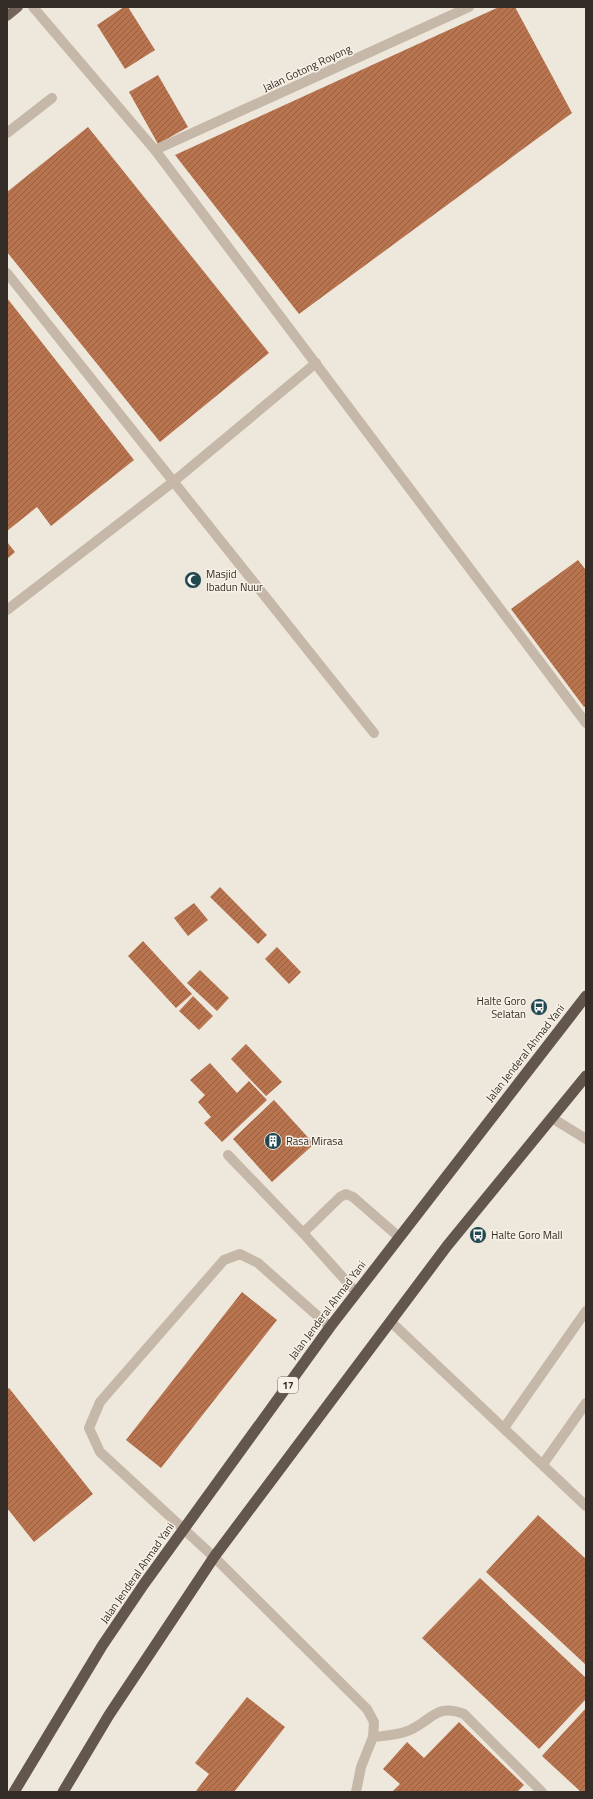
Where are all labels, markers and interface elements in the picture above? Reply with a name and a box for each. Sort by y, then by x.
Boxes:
street label: Jalan Gotong Royong [260,40,354,96]
place label: Masjid Ibadun Nuur [206,566,263,595]
mosque icon: Masjid Ibadun Nuur [183,570,203,590]
place label: Halte Goro Selatan [477,993,526,1022]
bus stop icon: Halte Goro Selatan [529,997,549,1017]
street label: Jalan Jenderal Ahmad Yani [482,1001,568,1105]
building icon: Rasa Mirasa [263,1131,283,1151]
place label: Rasa Mirasa [286,1133,343,1149]
bus stop icon: Halte Goro Mall [468,1225,488,1245]
place label: Halte Goro Mall [491,1227,563,1243]
street label: Jalan Jenderal Ahmad Yani [285,1257,369,1363]
road number: 17 [278,1377,298,1393]
street label: Jalan Jenderal Ahmad Yani [96,1519,178,1627]

